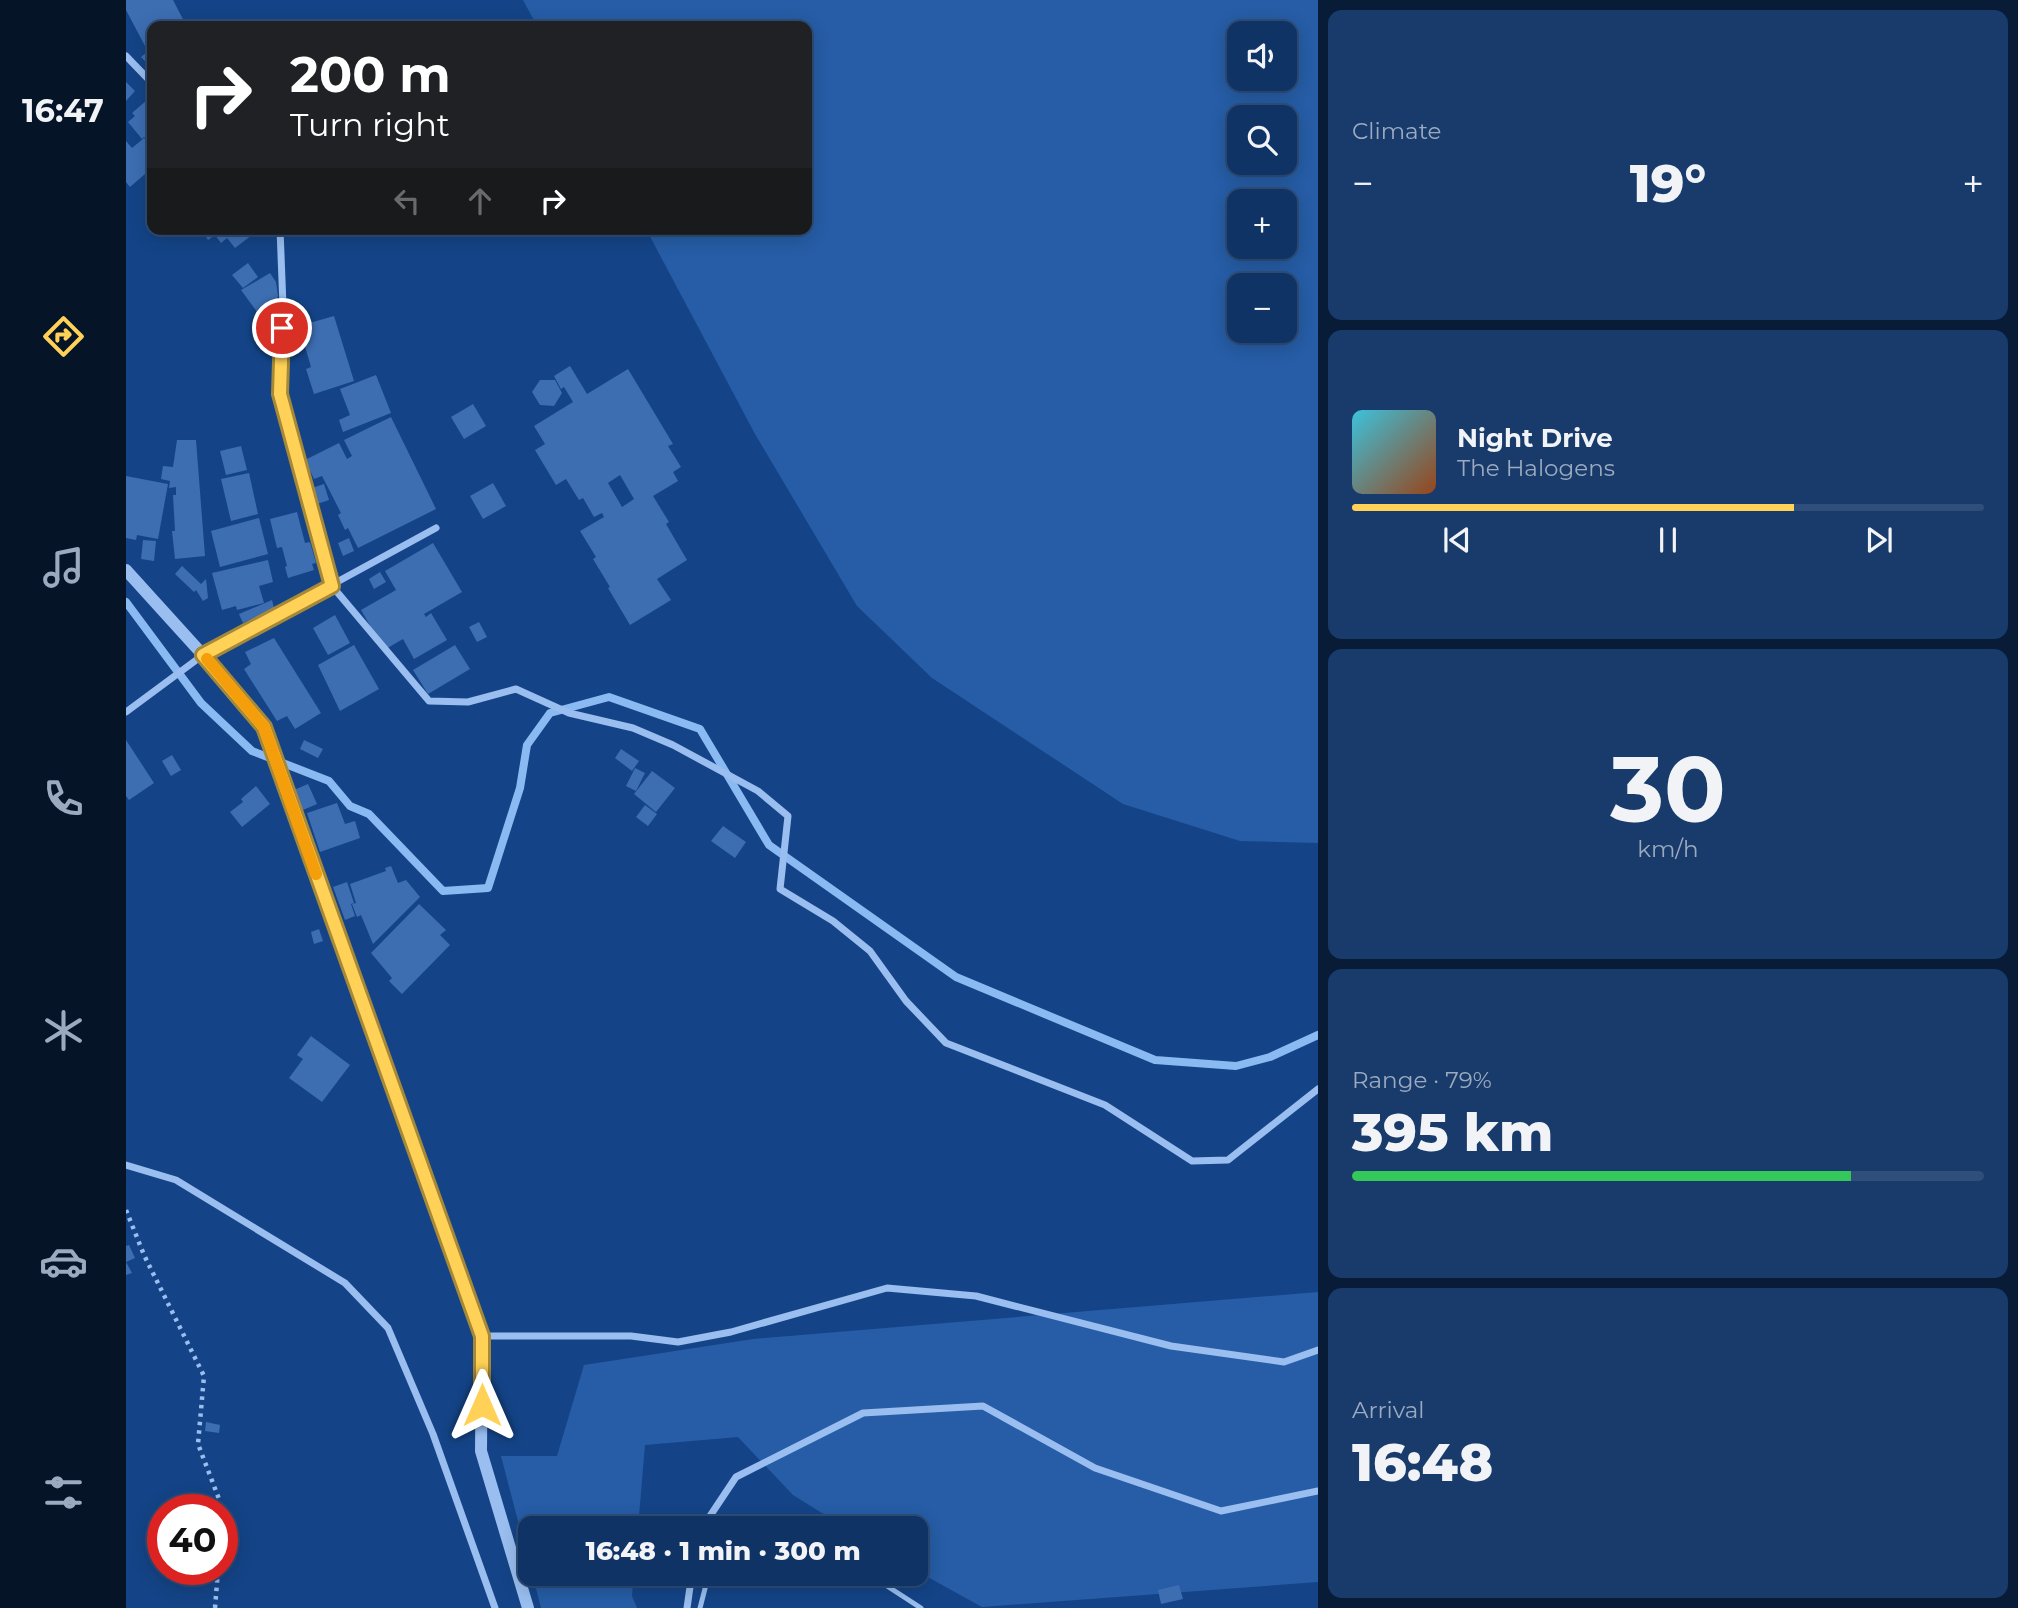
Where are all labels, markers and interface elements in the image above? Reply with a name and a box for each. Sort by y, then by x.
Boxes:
map controls [1227,21,1297,343]
button: sound [1227,21,1297,91]
text: 200 m [290,45,451,104]
icon: right [175,49,266,140]
text: 16:47 [22,91,104,130]
text: Turn right [290,105,450,144]
button: search [1227,105,1297,175]
text: Climate [1352,117,1441,145]
text: 19° [1630,152,1706,215]
text: − [1352,160,1374,207]
text: + [1962,160,1984,207]
icon: left [388,182,426,220]
icon: ahead [461,182,499,220]
icon: right [534,182,572,220]
button: + [1227,189,1297,259]
button: − [1227,273,1297,343]
pin [252,298,312,358]
icon: arrive [263,309,301,347]
icon: directions [39,312,88,361]
text: Night Drive [1457,422,1613,454]
text: The Halogens [1457,454,1615,482]
icon: previous [1438,521,1476,559]
icon: pause [1649,521,1687,559]
icon: next [1860,521,1898,559]
icon: music [39,543,88,592]
text: 30 [1610,734,1726,845]
icon: phone [39,774,88,823]
text: km/h [1637,835,1699,863]
icon: climate [39,1006,88,1055]
text: Range · 79% [1352,1066,1492,1094]
text: 395 km [1352,1101,1553,1164]
icon: car [39,1237,88,1286]
position arrow [445,1368,519,1442]
text: Arrival [1352,1396,1425,1424]
text: 16:48 [1352,1431,1493,1494]
icon: filters [39,1468,88,1517]
speed limit sign: 40 [147,1494,238,1585]
text: 16:48 · 1 min · 300 m [585,1535,861,1567]

